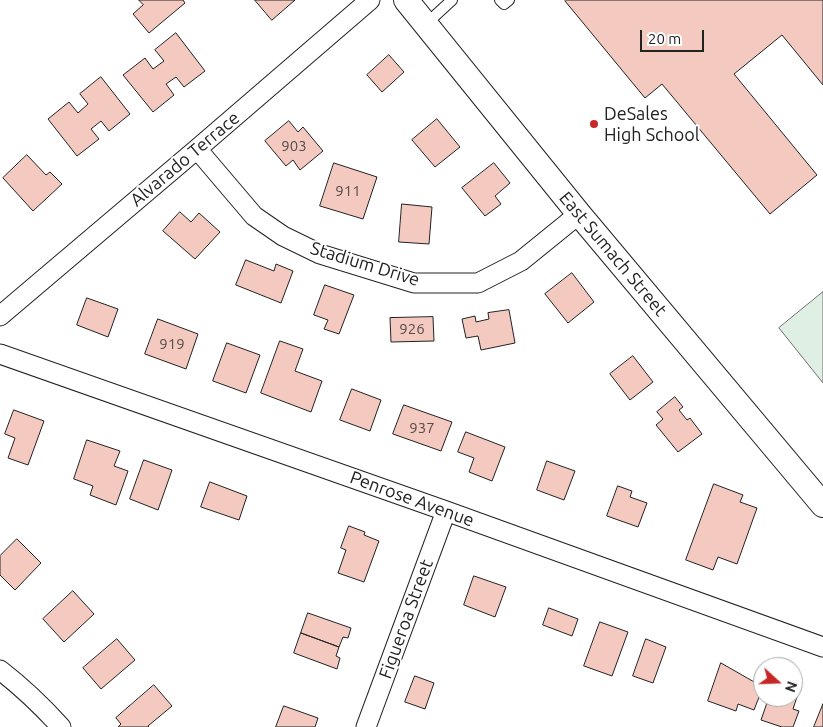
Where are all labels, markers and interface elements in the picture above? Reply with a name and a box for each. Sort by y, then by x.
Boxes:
scale bar [643,20,707,52]
text: 20 m [648,30,681,47]
place label: DeSales High School [604,103,700,146]
street label: Alvarado Terrace [126,107,244,211]
marker: DeSales High School [588,118,600,130]
house number: 903 [281,137,307,155]
house number: 911 [335,182,361,200]
street label: East Sumach Street [555,187,671,321]
street label: Stadium Drive [308,237,422,291]
house number: 926 [399,320,425,338]
house number: 919 [159,335,185,353]
house number: 937 [409,419,435,437]
street label: Penrose Avenue [347,467,477,531]
street label: Figueroa Street [374,556,438,682]
north arrow [753,657,803,707]
text: N [782,679,800,694]

